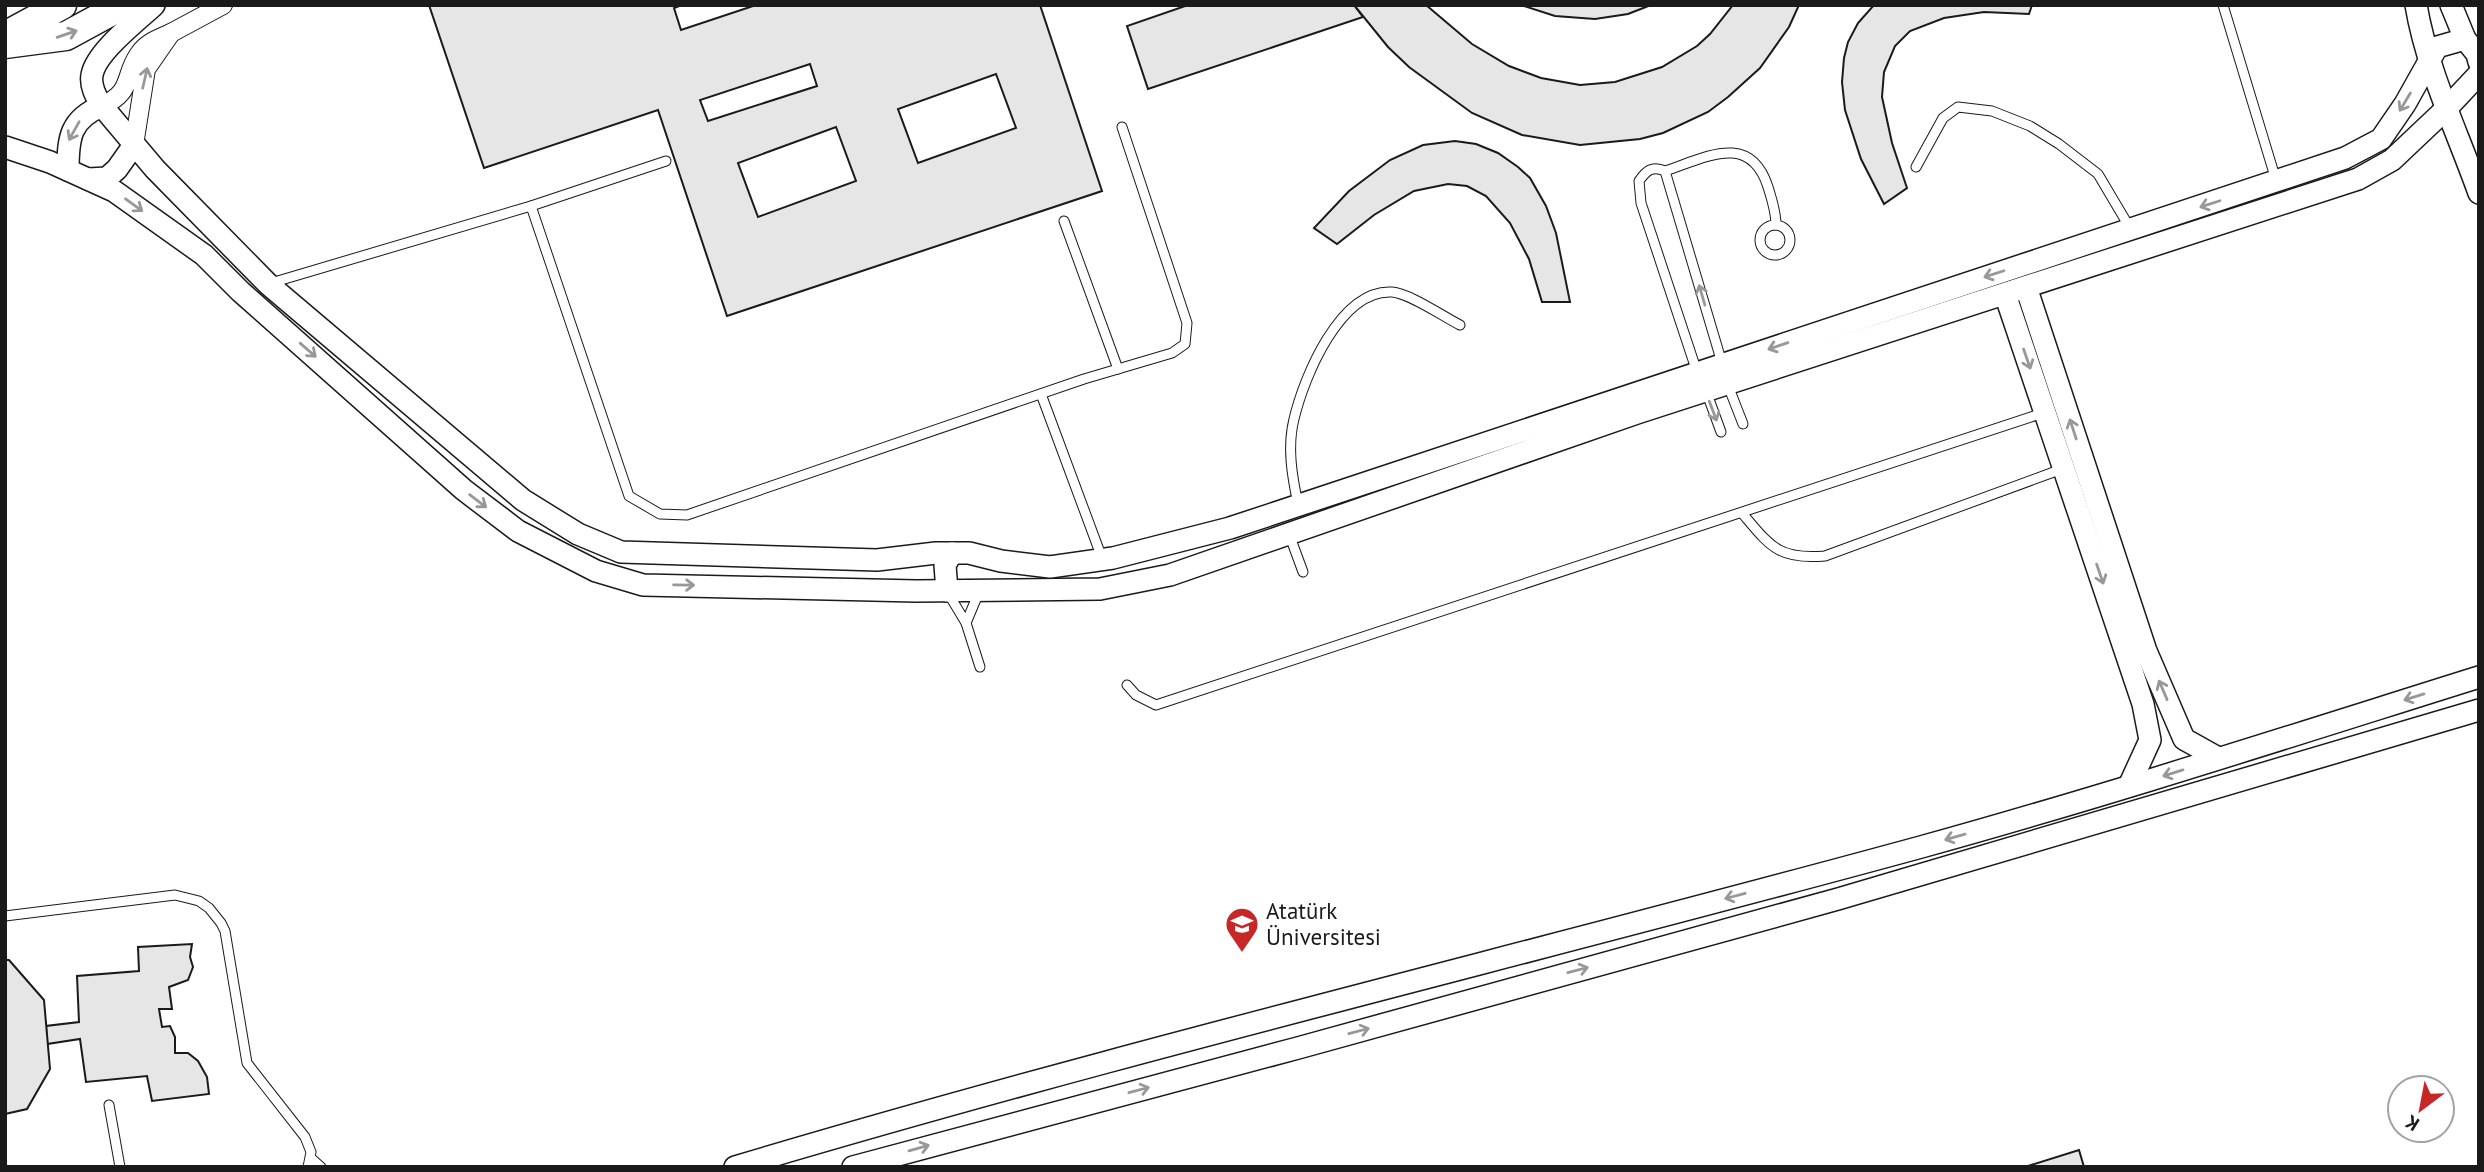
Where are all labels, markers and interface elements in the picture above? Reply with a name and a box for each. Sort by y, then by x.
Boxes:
one-way arrow [55,26,77,39]
one-way arrow [138,67,152,90]
one-way arrow [2398,92,2412,112]
one-way arrow [66,121,80,141]
one-way arrow [124,197,143,212]
one-way arrow [2199,198,2221,211]
one-way arrow [1983,269,2005,282]
one-way arrow [1694,284,1707,306]
one-way arrow [1767,341,1789,353]
one-way arrow [299,342,317,358]
one-way arrow [2022,347,2034,369]
one-way arrow [1708,400,1721,422]
one-way arrow [2066,418,2078,440]
one-way arrow [468,494,487,508]
one-way arrow [2094,563,2107,585]
one-way arrow [672,578,695,592]
one-way arrow [2156,680,2169,701]
one-way arrow [2403,692,2425,704]
one-way arrow [2163,767,2185,780]
one-way arrow [1944,831,1967,844]
one-way arrow [1724,890,1747,903]
place label: Atatürk Üniversitesi [1266,896,1381,951]
school or university icon: Atatürk Üniversitesi [1223,905,1261,954]
one-way arrow [1567,963,1589,976]
one-way arrow [1347,1024,1369,1037]
north arrow [2386,1074,2456,1144]
one-way arrow [1127,1083,1150,1096]
text: K [2400,1110,2423,1137]
one-way arrow [908,1141,930,1154]

